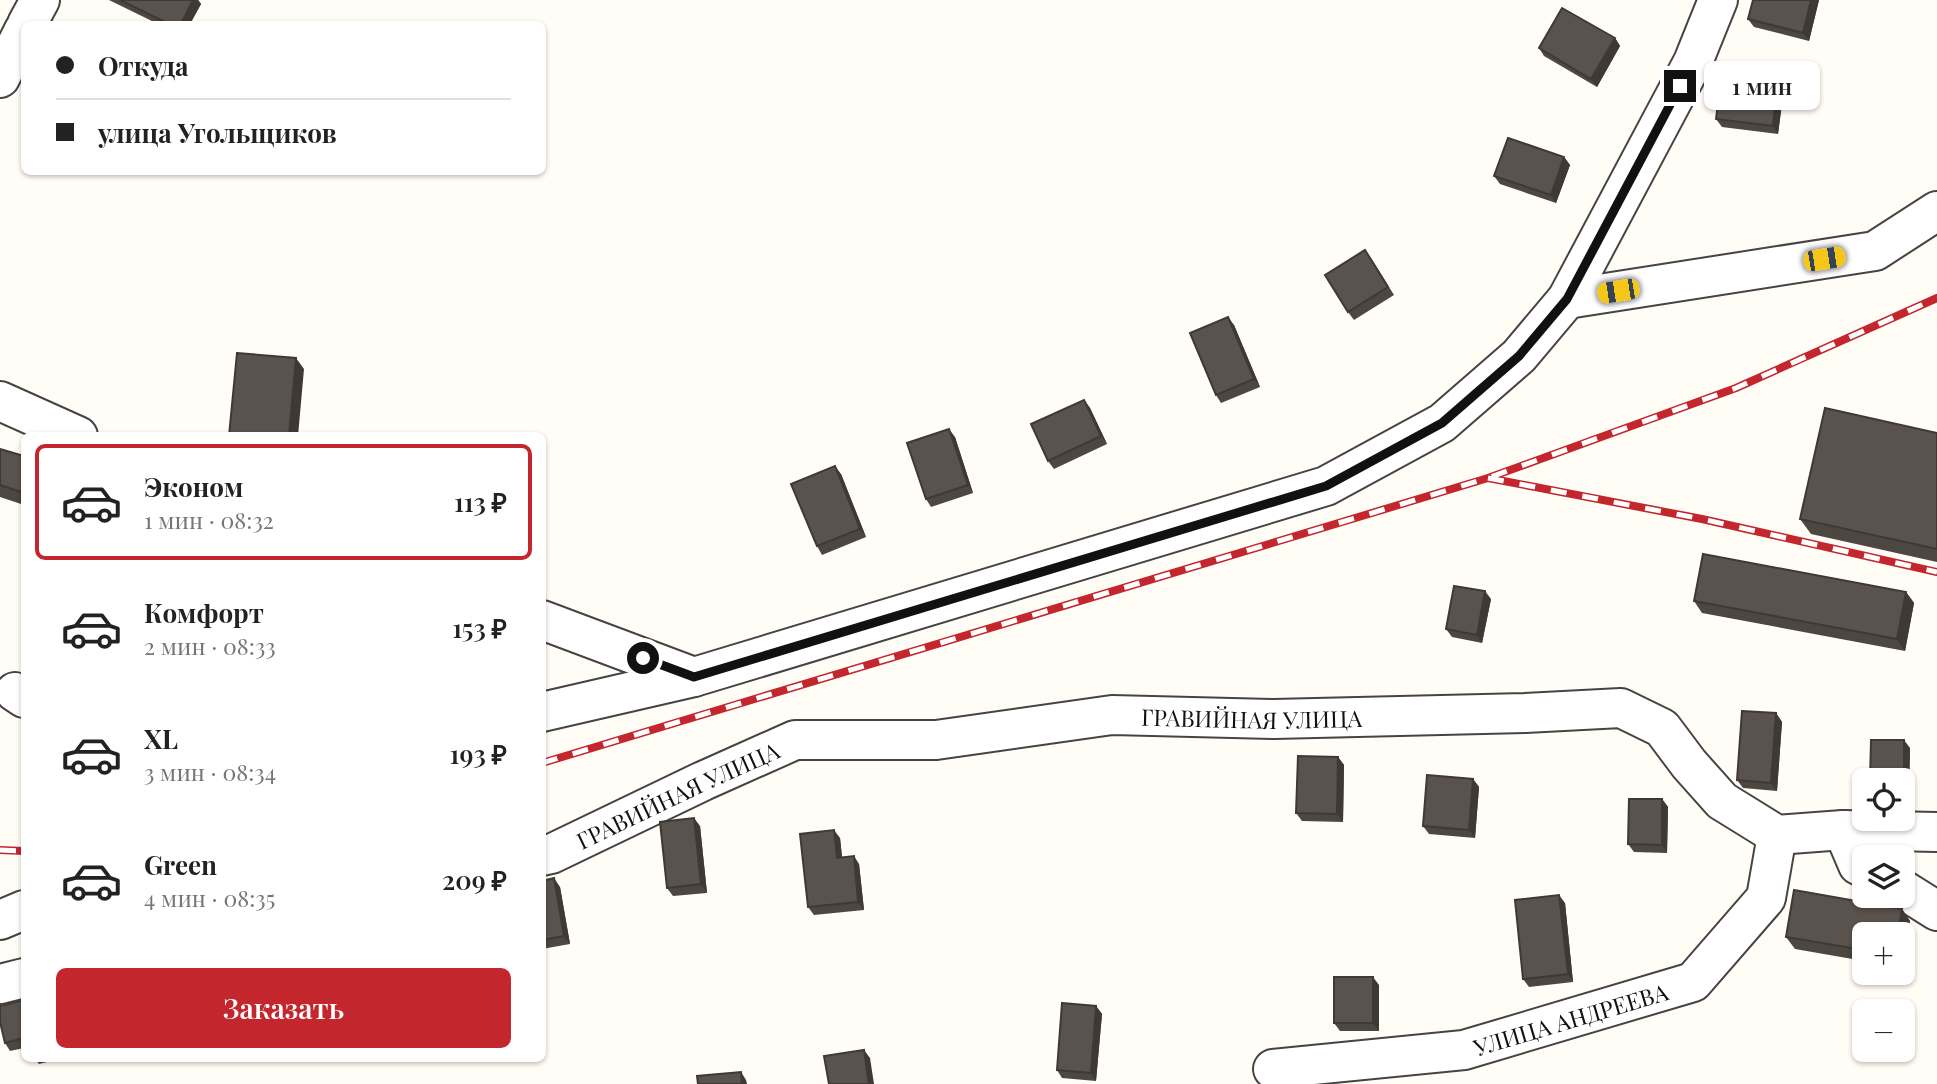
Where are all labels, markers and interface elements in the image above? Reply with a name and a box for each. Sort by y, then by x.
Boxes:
text: Откуда [98,48,189,83]
callout: 1 мин [1704,62,1820,110]
route end [1664,70,1696,102]
text: 1 мин [1732,70,1792,101]
text: улица Угольщиков [98,115,337,150]
car [1802,245,1847,273]
car [1596,277,1641,305]
text: Эконом [144,469,243,504]
icon: car [60,471,123,534]
text: 113 ₽ [454,484,507,519]
text: 1 мин · 08:32 [144,504,274,535]
text: Комфорт [144,595,264,630]
icon: car [60,597,123,660]
text: 153 ₽ [452,610,507,645]
text: 2 мин · 08:33 [144,630,276,661]
route start [627,642,659,674]
street label: ГРАВИЙНАЯ УЛИЦА [1141,700,1363,735]
text: XL [144,721,178,756]
icon: car [60,723,123,786]
street label: ГРАВИЙНАЯ УЛИЦА [571,733,784,855]
text: 193 ₽ [450,736,507,771]
text: 3 мин · 08:34 [144,756,276,787]
map controls [1852,768,1915,1062]
button: locate [1852,768,1915,831]
button: layers [1852,845,1915,908]
text: Green [144,847,217,882]
icon: car [60,849,123,912]
text: 209 ₽ [442,862,507,897]
text: 4 мин · 08:35 [144,882,275,913]
button: + [1852,922,1915,985]
button: Заказать [56,968,511,1048]
street label: УЛИЦА АНДРЕЕВА [1469,975,1672,1062]
button: − [1852,999,1915,1062]

